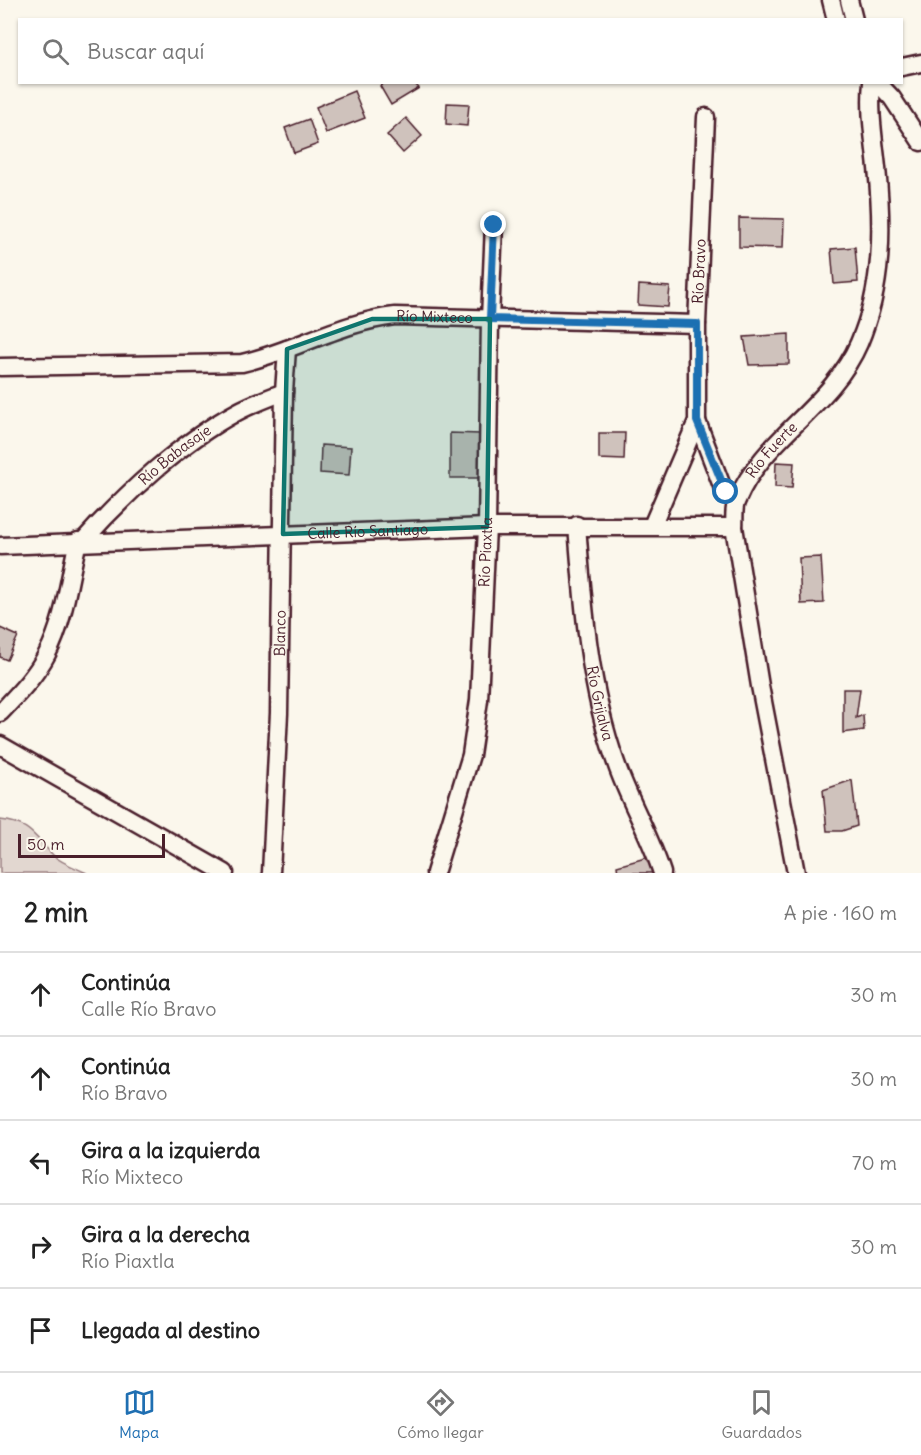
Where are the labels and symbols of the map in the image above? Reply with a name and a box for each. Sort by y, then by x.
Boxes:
route end [480,211,506,237]
street label: Río Bravo [688,238,710,304]
street label: Río Mixteco [396,306,473,327]
street label: Río Fuerte [741,418,801,482]
street label: Río Babasaje [134,420,214,489]
route start [712,478,738,504]
street label: Río Piaxtla [474,516,496,588]
street label: Calle Río Santiago [307,519,429,543]
street label: Blanco [270,610,290,657]
street label: Río Grijalva [583,664,618,743]
scale bar [18,831,165,858]

